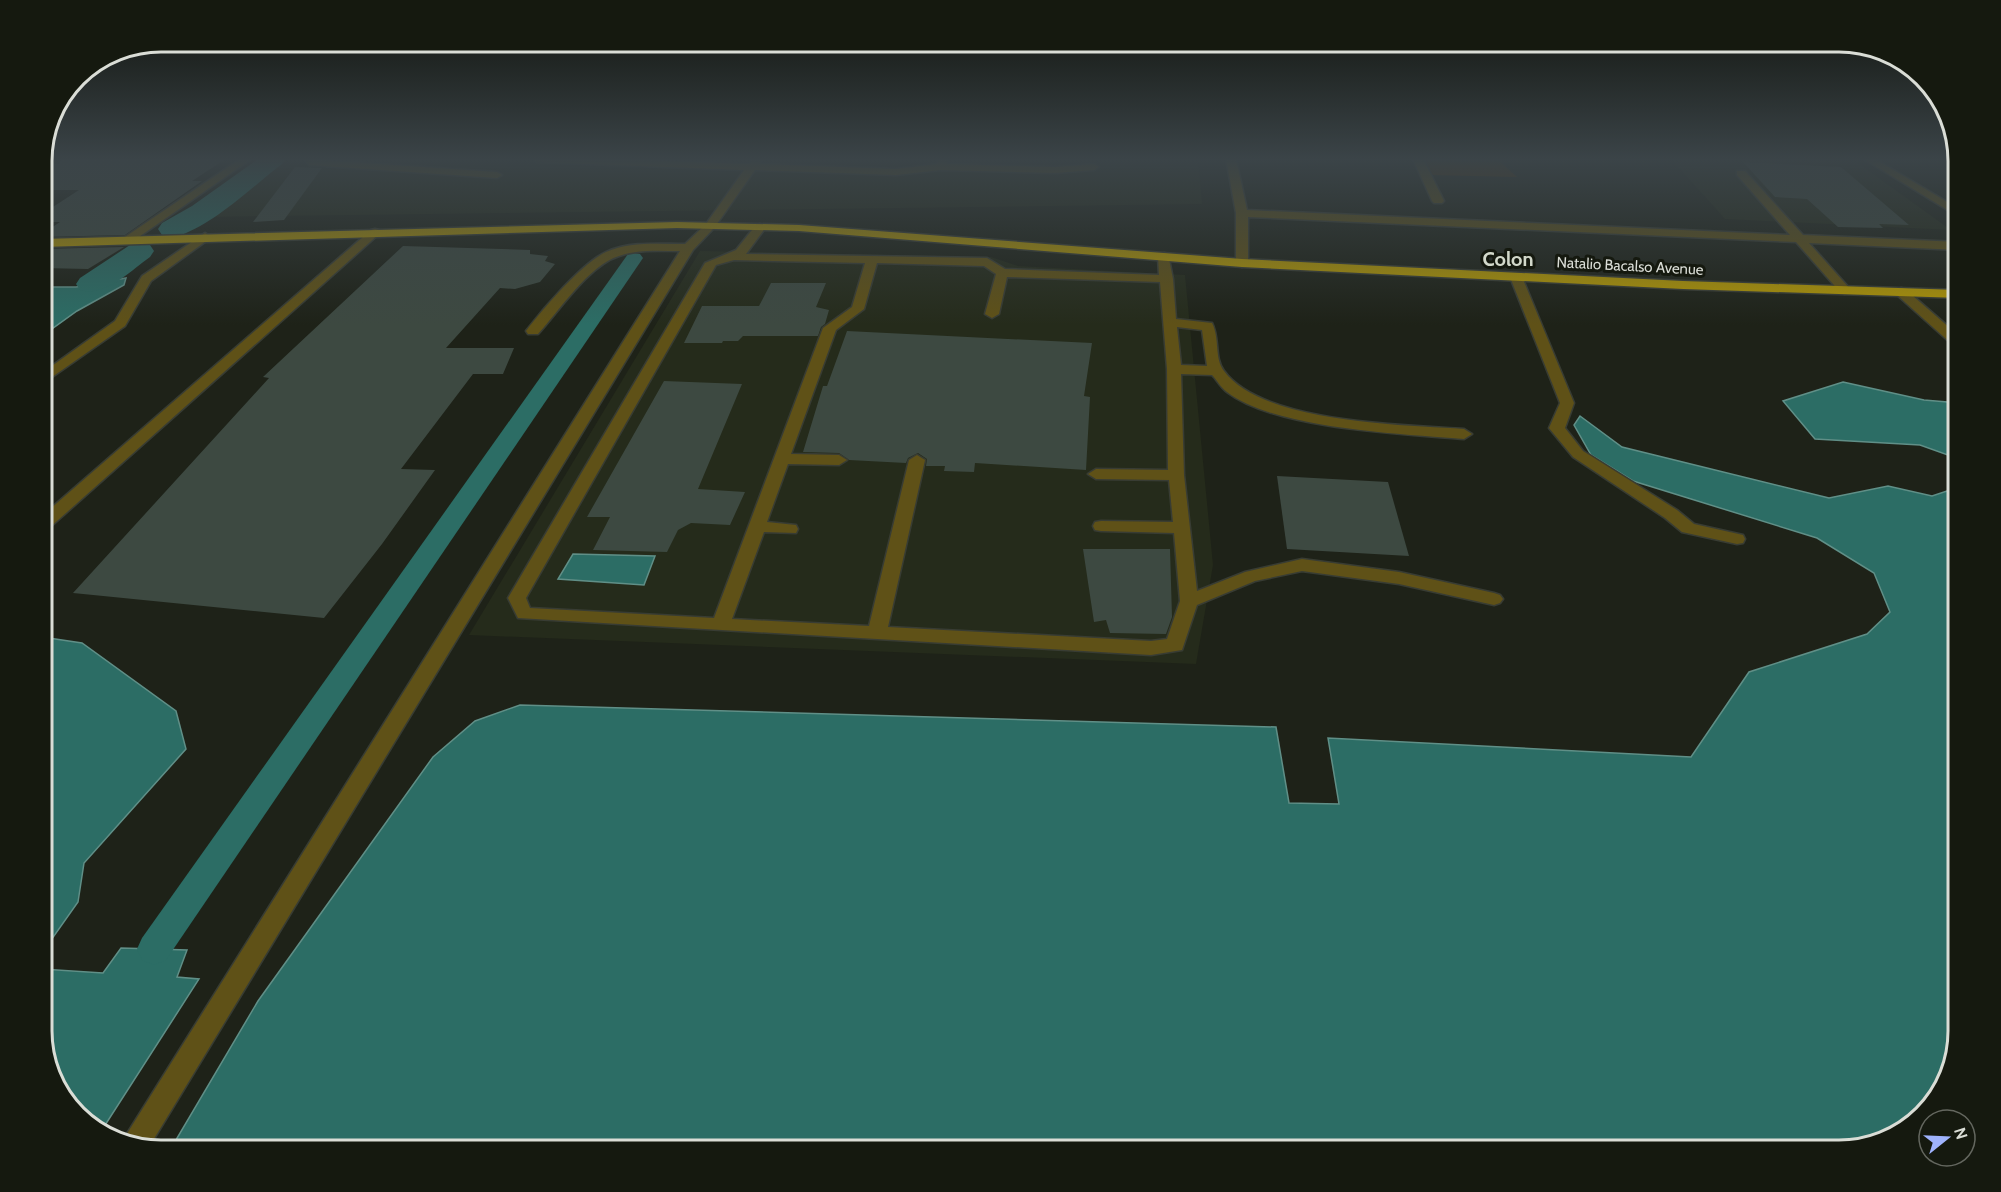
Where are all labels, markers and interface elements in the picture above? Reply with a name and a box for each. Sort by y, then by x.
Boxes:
district label: Colon [1483,247,1533,271]
street label: Natalio Bacalso Avenue [1556,253,1704,279]
north arrow [1917,1108,1977,1168]
text: N [1950,1125,1972,1142]

